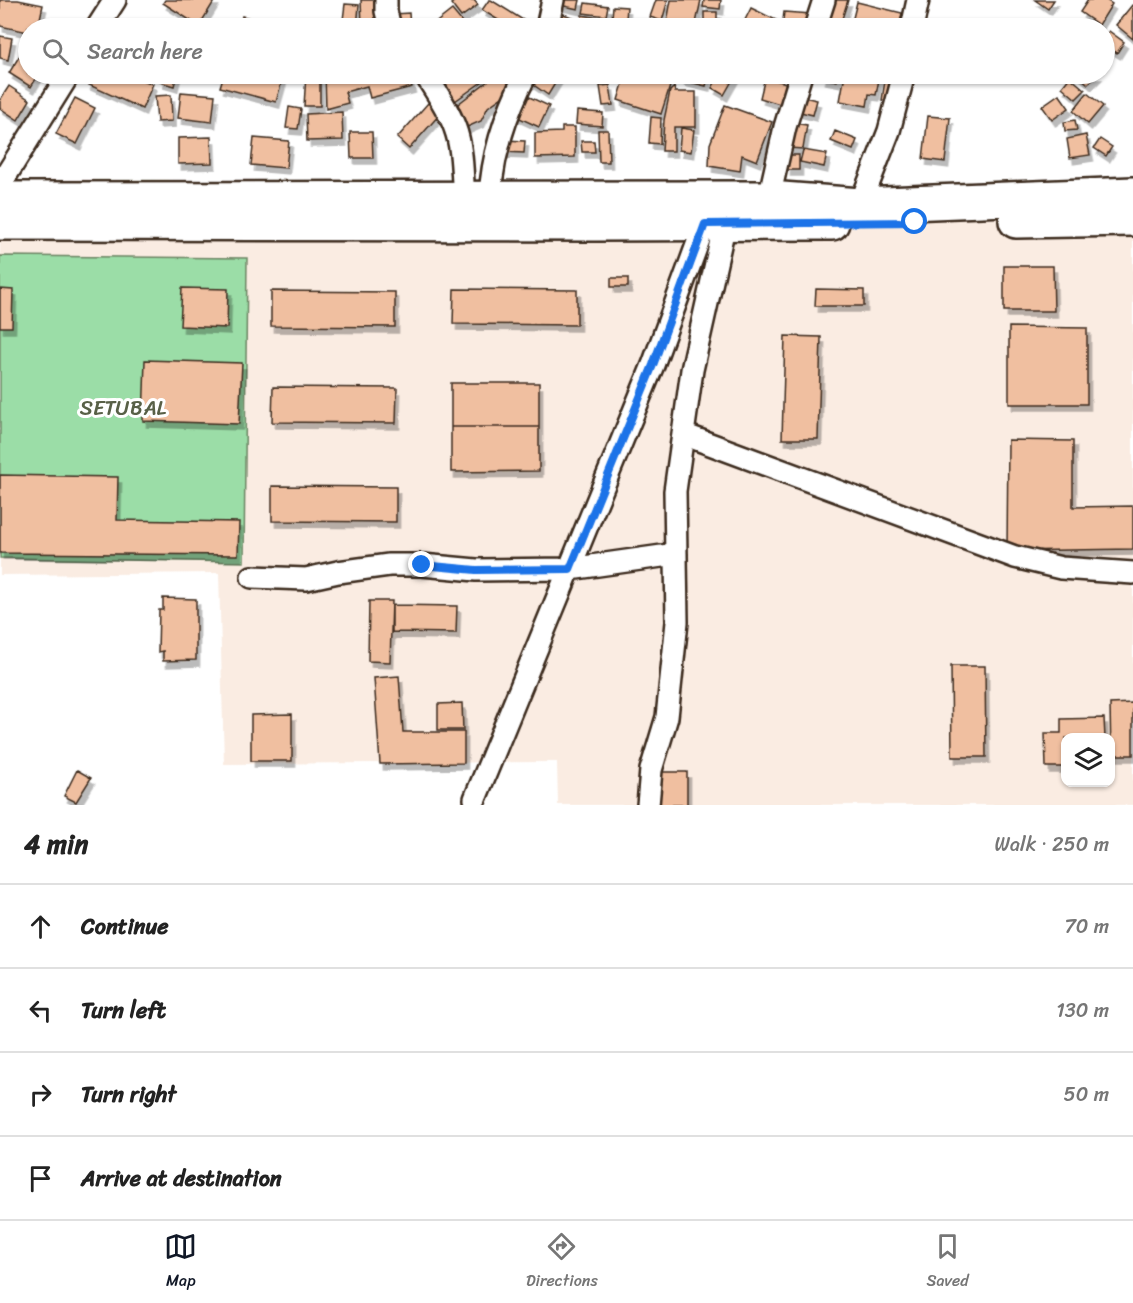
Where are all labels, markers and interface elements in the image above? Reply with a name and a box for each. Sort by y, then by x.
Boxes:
search box [18,18,1115,84]
text: Search here [87,32,203,71]
icon: search [39,35,72,68]
route start [901,208,927,234]
park label: SETUBAL [80,389,167,427]
route end [408,551,434,577]
map controls [1061,733,1115,787]
button: layers [1061,733,1115,787]
text: 4 min [24,821,88,867]
text: Walk · 250 m [995,827,1109,862]
text: Continue [81,907,169,946]
text: 70 m [1064,909,1109,944]
icon: ahead [24,910,57,943]
text: Turn left [81,991,166,1030]
text: 130 m [1056,993,1109,1028]
icon: left [24,994,57,1027]
text: Turn right [81,1075,176,1114]
text: 50 m [1064,1077,1109,1112]
icon: right [24,1078,57,1111]
text: Arrive at destination [81,1159,282,1198]
icon: arrive [24,1162,57,1195]
tab: Map [164,1230,197,1295]
tab: Directions [526,1230,598,1295]
tab: Saved [926,1230,969,1295]

